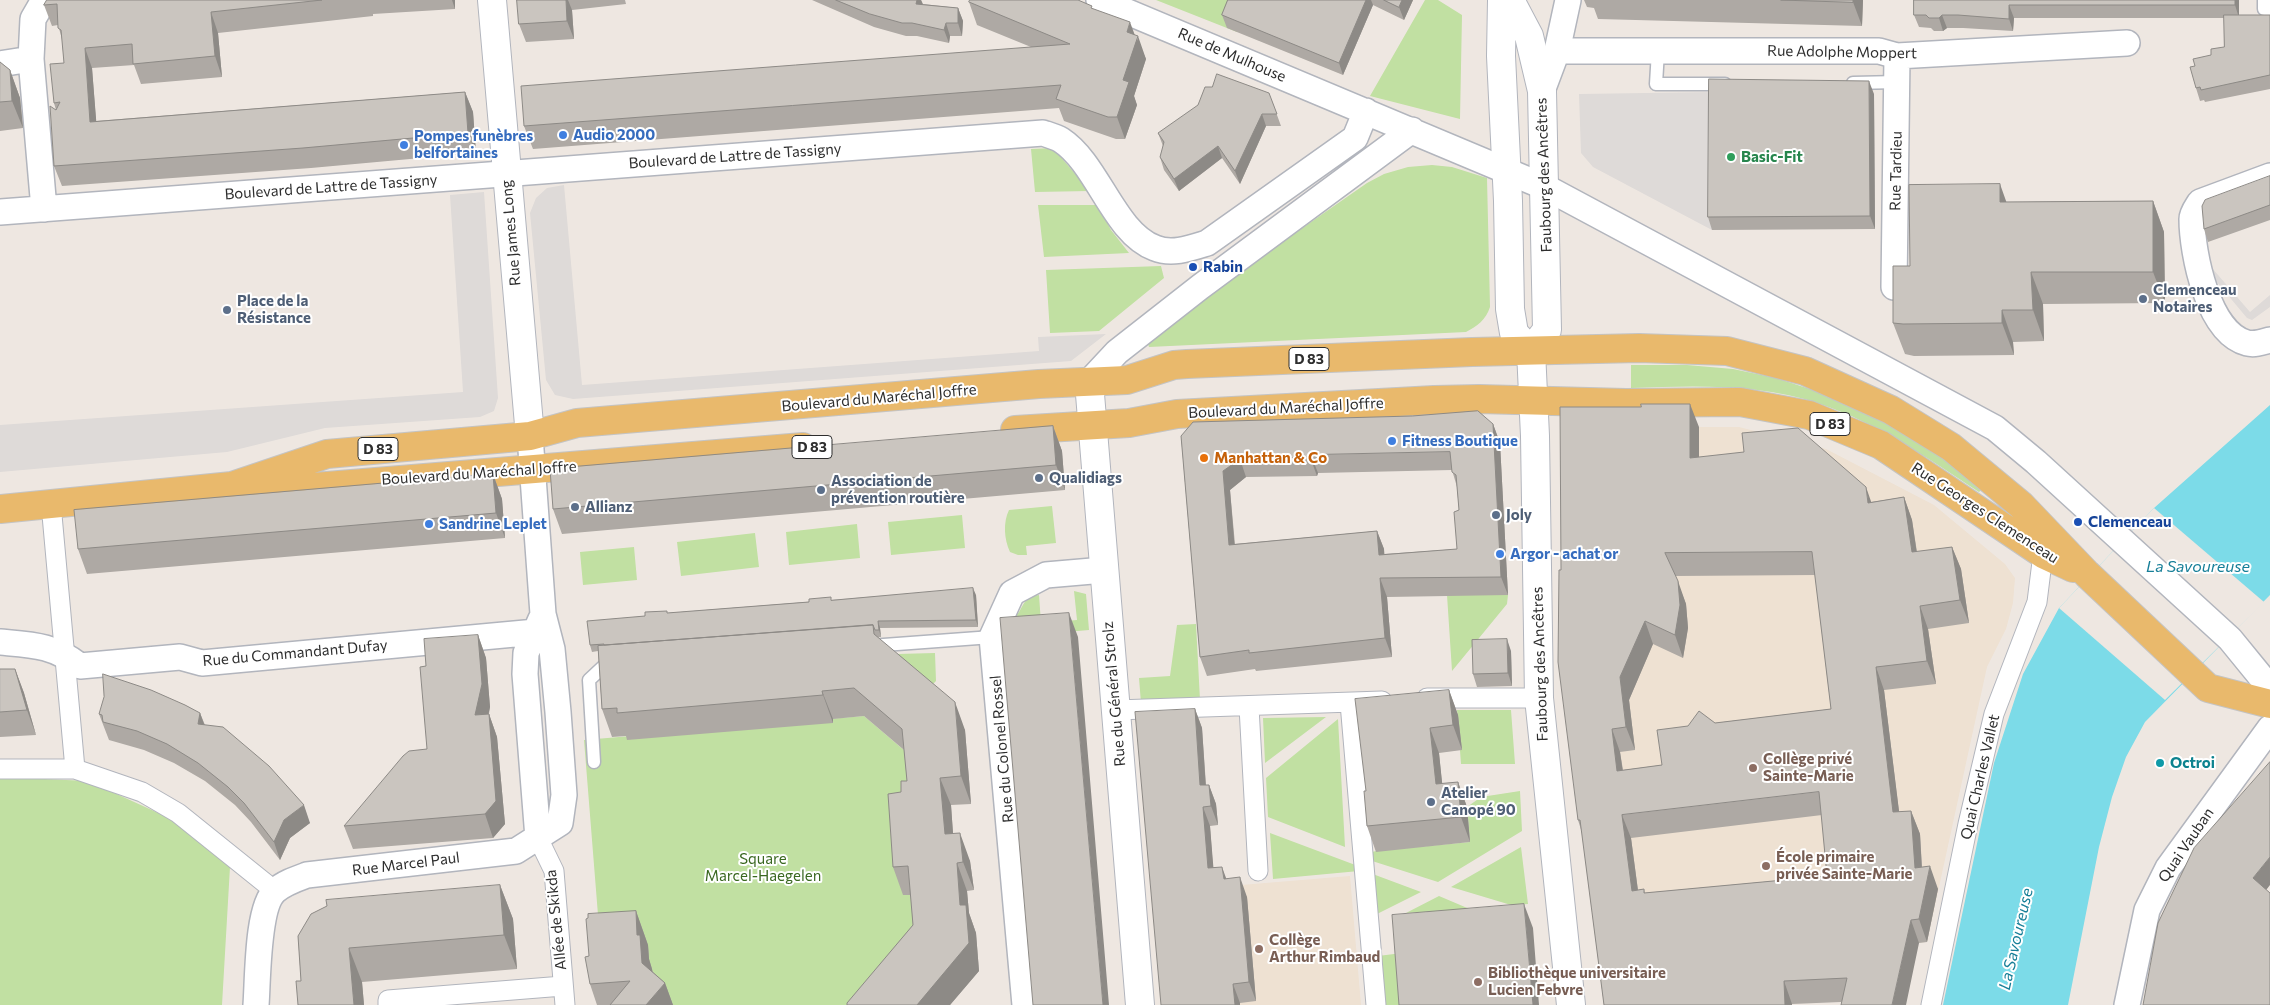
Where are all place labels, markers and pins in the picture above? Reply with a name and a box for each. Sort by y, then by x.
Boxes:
place label: Audio 2000 [573,126,655,144]
place label: Pompes funèbres belfortaines [414,127,533,162]
marker: Audio 2000 [557,129,569,141]
marker: Pompes funèbres belfortaines [398,139,410,151]
place label: Basic-Fit [1741,148,1803,166]
marker: Basic-Fit [1725,151,1737,163]
place label: Rabin [1203,258,1243,276]
marker: Rabin [1187,261,1199,273]
place label: Clemenceau Notaires [2153,281,2237,316]
place label: Place de la Résistance [237,292,311,327]
marker: Clemenceau Notaires [2137,293,2149,305]
marker: Place de la Résistance [221,304,233,316]
place label: Fitness Boutique [1402,432,1518,450]
marker: Fitness Boutique [1386,435,1398,447]
place label: Manhattan & Co [1214,449,1327,467]
marker: Manhattan & Co [1198,452,1210,464]
place label: Qualidiags [1049,469,1122,487]
place label: Association de prévention routière [831,472,965,507]
marker: Qualidiags [1033,472,1045,484]
marker: Association de prévention routière [815,484,827,496]
place label: Allianz [585,498,632,516]
marker: Allianz [569,501,581,513]
place label: Joly [1506,506,1532,524]
marker: Joly [1490,509,1502,521]
place label: Clemenceau [2088,513,2172,531]
place label: Sandrine Leplet [439,515,547,533]
marker: Clemenceau [2072,516,2084,528]
marker: Sandrine Leplet [423,518,435,530]
place label: Argor - achat or [1510,545,1618,563]
marker: Argor - achat or [1494,548,1506,560]
place label: Collège privé Sainte-Marie [1763,750,1854,785]
place label: Octroi [2170,754,2215,772]
marker: Octroi [2154,757,2166,769]
marker: Collège privé Sainte-Marie [1747,762,1759,774]
place label: Atelier Canopé 90 [1441,784,1516,819]
marker: Atelier Canopé 90 [1425,796,1437,808]
place label: École primaire privée Sainte-Marie [1776,848,1912,883]
marker: École primaire privée Sainte-Marie [1760,860,1772,872]
place label: Collège Arthur Rimbaud [1269,931,1380,966]
marker: Collège Arthur Rimbaud [1253,943,1265,955]
place label: Bibliothèque universitaire Lucien Febvre [1488,964,1666,999]
marker: Bibliothèque universitaire Lucien Febvre [1472,976,1484,988]

